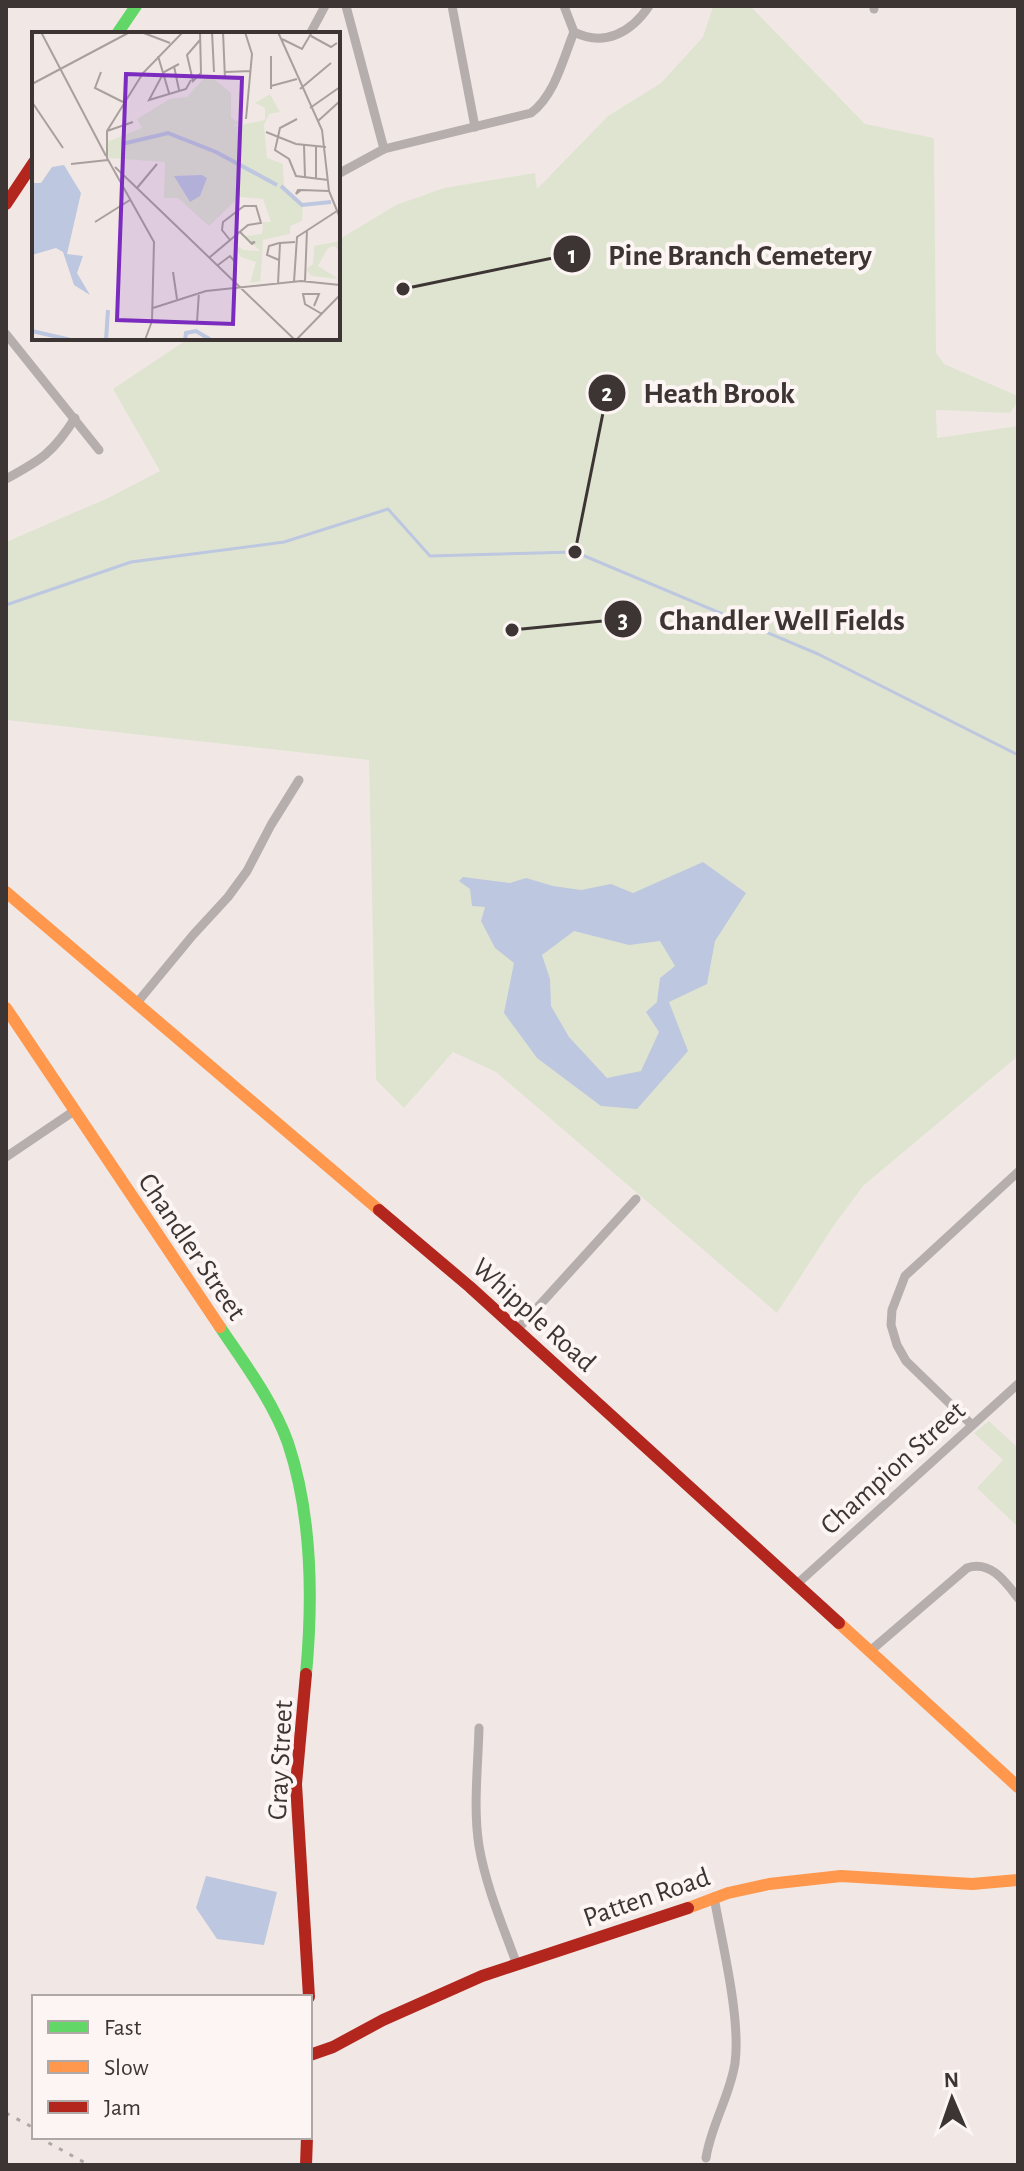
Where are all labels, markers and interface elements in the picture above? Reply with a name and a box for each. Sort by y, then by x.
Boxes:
inset map [32,32,340,340]
callout: Pine Branch Cemetery [552,227,888,281]
text: Pine Branch Cemetery [608,241,873,271]
text: 1 [568,244,576,268]
callout: Heath Brook [587,366,811,420]
text: Heath Brook [643,379,795,409]
text: 2 [601,382,613,406]
callout: Chandler Well Fields [603,592,920,646]
text: Chandler Well Fields [659,606,905,636]
text: 3 [618,609,628,633]
street label: Chandler Street [132,1169,251,1326]
street label: Whipple Road [467,1253,601,1378]
street label: Champion Street [816,1397,971,1540]
street label: Gray Street [264,1699,298,1821]
street label: Patten Road [580,1863,714,1933]
legend [32,1995,312,2139]
text: Fast [104,2016,142,2040]
text: Slow [104,2056,149,2080]
north arrow [912,2059,992,2139]
text: N [943,2069,959,2091]
text: Jam [104,2096,141,2120]

